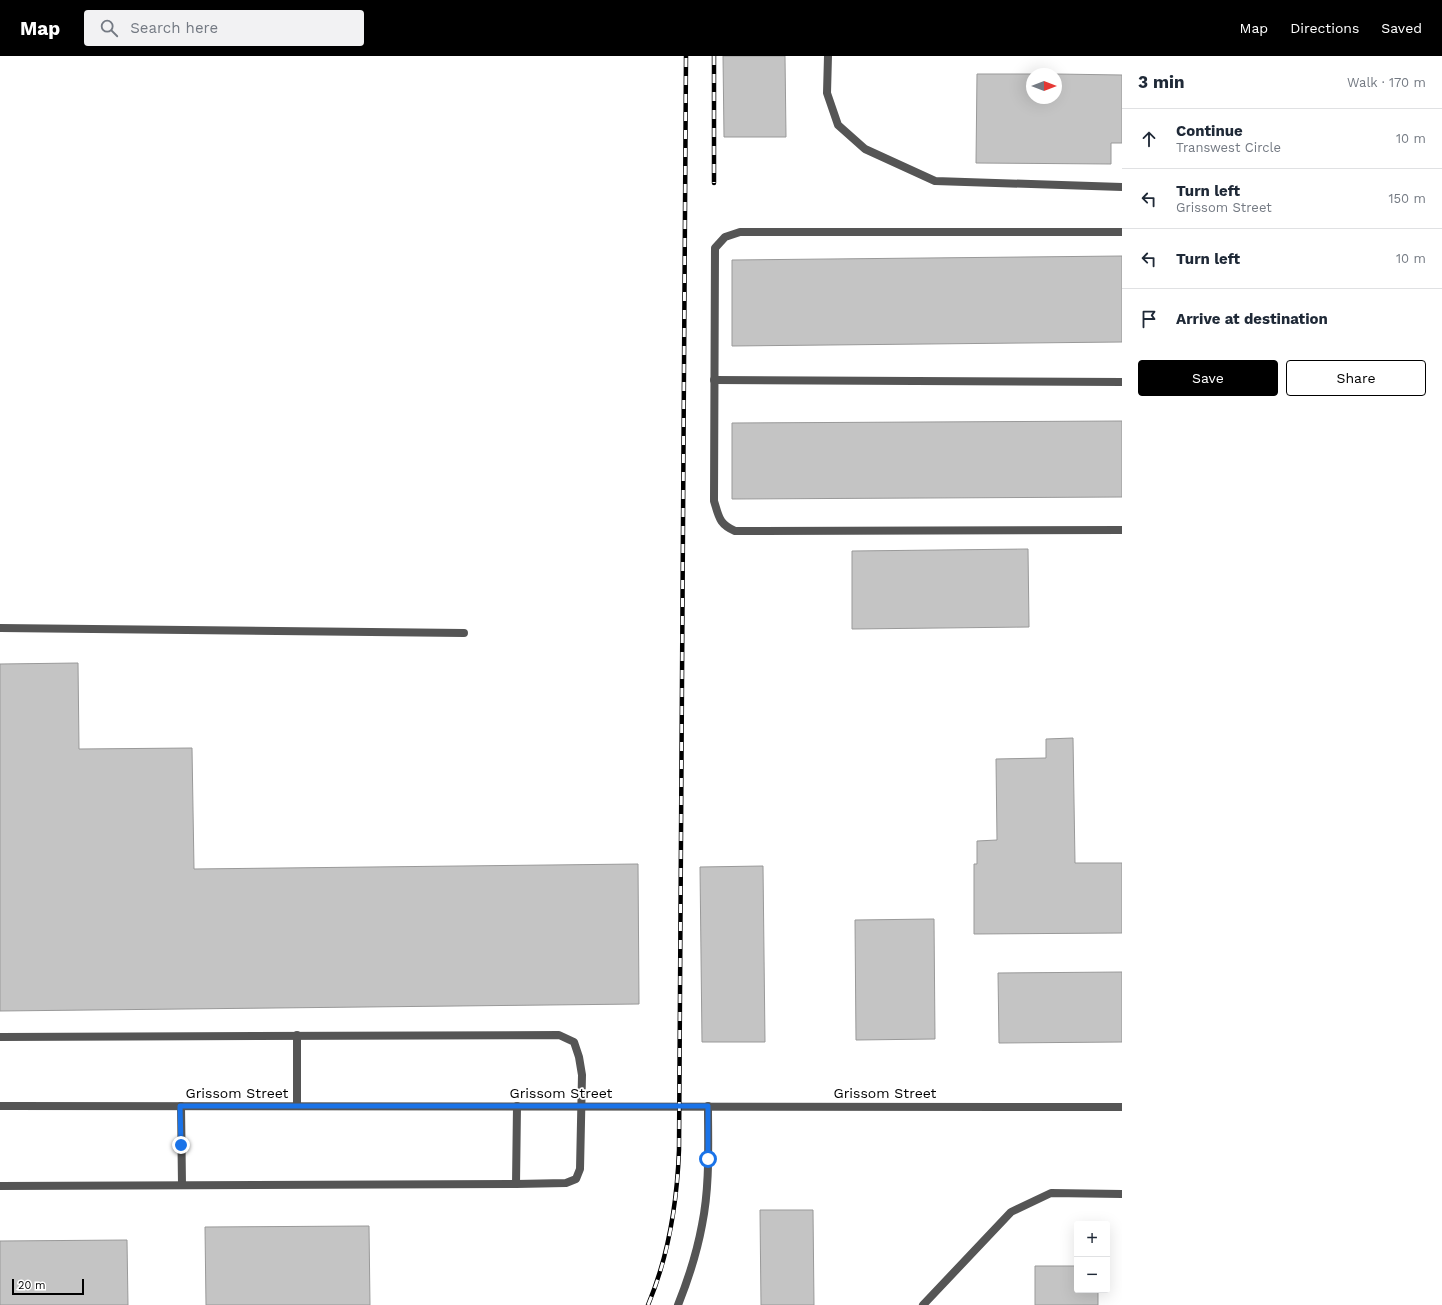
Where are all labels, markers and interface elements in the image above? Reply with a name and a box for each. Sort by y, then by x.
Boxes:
search box [84,10,364,46]
text: Map [20,17,60,40]
icon: search [98,17,120,39]
text: Search here [130,19,218,37]
text: Map [1240,20,1268,36]
text: Directions [1290,20,1359,36]
text: Saved [1381,20,1422,36]
north arrow [1026,68,1062,104]
text: 3 min [1138,72,1184,92]
text: Walk · 170 m [1347,75,1426,90]
text: Continue [1176,122,1243,140]
icon: ahead [1138,128,1160,150]
text: 10 m [1396,131,1426,146]
text: Transwest Circle [1176,140,1281,155]
text: Turn left [1176,182,1240,200]
icon: left [1138,188,1160,210]
text: 150 m [1388,191,1426,206]
text: Grissom Street [1176,200,1272,215]
icon: left [1138,248,1160,270]
text: Turn left [1176,250,1240,268]
text: 10 m [1396,251,1426,266]
icon: arrive [1138,308,1160,330]
text: Arrive at destination [1176,310,1328,328]
button: Save [1138,360,1278,396]
button: Share [1286,360,1426,396]
street label: Grissom Street [186,1085,289,1101]
street label: Grissom Street [510,1085,613,1101]
street label: Grissom Street [834,1085,937,1101]
route end [172,1136,190,1154]
route start [699,1150,717,1168]
map controls [1074,1221,1110,1293]
button: + [1074,1221,1110,1257]
button: − [1074,1257,1110,1293]
scale bar [12,1277,84,1296]
text: 20 m [18,1279,46,1292]

